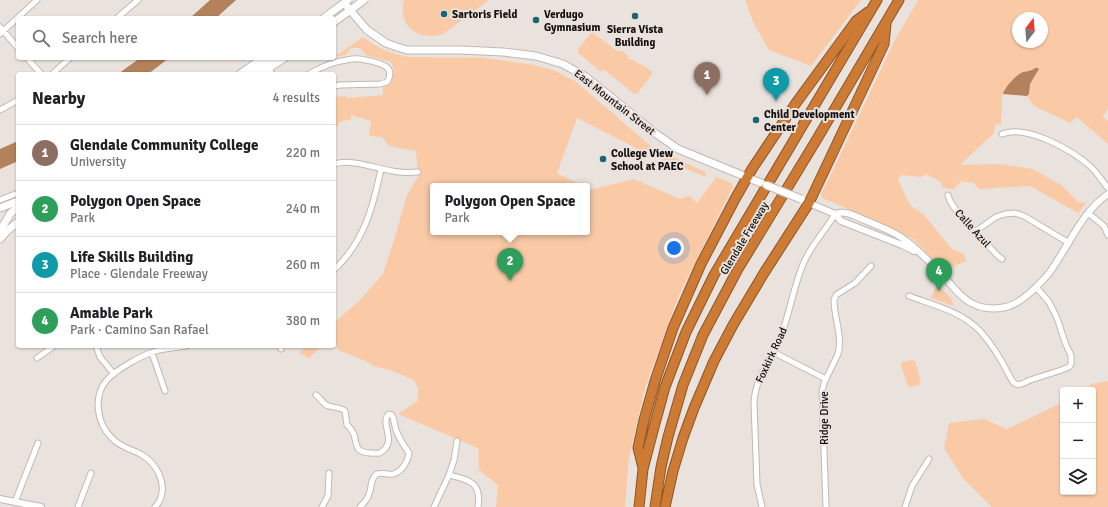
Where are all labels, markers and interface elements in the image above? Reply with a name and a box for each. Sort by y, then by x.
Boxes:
place label: Sartoris Field [452,8,517,21]
place label: Verdugo Gymnasium [544,8,600,34]
marker: Sartoris Field [439,9,449,19]
marker: Sierra Vista Building [630,11,640,21]
north arrow [1012,12,1048,48]
marker: Verdugo Gymnasium [531,15,541,25]
search box [16,16,336,60]
place label: Sierra Vista Building [607,23,663,49]
icon: search [30,27,52,49]
text: Search here [62,29,138,47]
pin: 1 [694,62,720,95]
street label: East Mountain Street [572,67,658,138]
pin: 3 [763,68,789,101]
text: Nearby [32,88,85,109]
text: 4 results [272,90,320,106]
place label: Child Development Center [764,108,855,134]
marker: Child Development Center [751,115,761,125]
text: Glendale Community College [70,136,259,154]
text: 1 [41,145,49,161]
text: 220 m [286,145,320,161]
place label: College View School at PAEC [611,147,684,173]
text: University [70,154,126,170]
marker: College View School at PAEC [598,154,608,164]
popup [430,183,590,235]
text: Polygon Open Space [70,192,201,210]
text: Polygon Open Space [444,192,576,210]
street label: Glendale Freeway [718,199,772,277]
text: 2 [41,201,49,217]
text: 240 m [286,201,320,217]
street label: Calle Azul [952,206,993,250]
text: Park [70,210,95,226]
text: Park [444,210,469,226]
your location [664,238,684,258]
text: Life Skills Building [70,248,193,266]
pin: 2 [497,248,523,281]
text: 3 [41,257,49,273]
text: 260 m [286,257,320,273]
pin: 4 [926,258,952,291]
text: Place · Glendale Freeway [70,266,208,282]
text: Amable Park [70,304,153,322]
text: 4 [41,313,49,329]
text: 380 m [286,313,320,329]
text: Park · Camino San Rafael [70,322,209,338]
street label: Foxkirk Road [753,325,790,385]
map controls [1060,387,1096,495]
button: + [1060,387,1096,423]
street label: Ridge Drive [818,391,831,445]
button: − [1060,423,1096,459]
button: layers [1060,459,1096,495]

